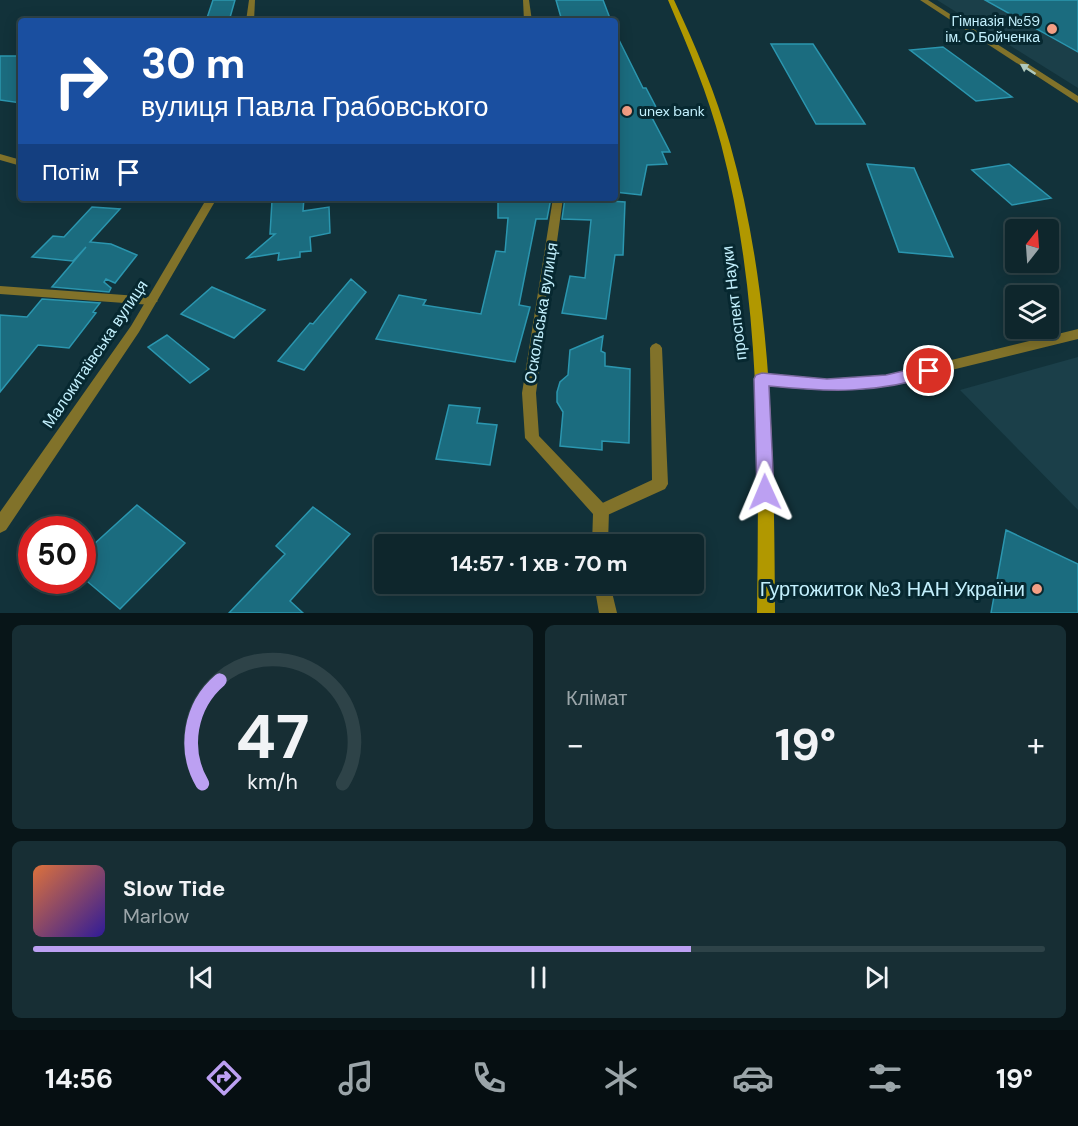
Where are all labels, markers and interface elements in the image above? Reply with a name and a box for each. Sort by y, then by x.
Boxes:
place label: Гімназія №59 ім. О.Бойченка [945,12,1040,46]
marker: Гімназія №59 ім. О.Бойченка [1045,22,1059,36]
text: 30 m [141,36,245,91]
icon: right [42,42,120,120]
one-way arrow [1020,63,1037,74]
text: вулиця Павла Грабовського [141,89,489,124]
place label: unex bank [639,102,705,120]
marker: unex bank [620,104,634,118]
icon: arrive [112,156,145,189]
text: Потім [42,158,100,187]
north arrow [1005,219,1059,273]
map controls [1005,219,1059,339]
street label: Оскольська вулиця [519,241,563,385]
street label: проспект Науки [717,245,751,361]
street label: Малокитаївська вулиця [38,276,152,432]
button: layers [1005,285,1059,339]
pin [903,345,954,396]
icon: arrive [912,354,945,387]
position arrow [733,460,797,524]
speed limit sign: 50 [18,516,96,594]
text: 14:57 · 1 хв · 70 m [451,549,628,578]
place label: Гуртожиток №3 НАН України [760,576,1025,602]
marker: Гуртожиток №3 НАН України [1030,582,1044,596]
text: Клімат [566,685,627,711]
text: 47 [235,696,310,777]
text: 19° [775,715,836,774]
text: − [566,723,584,766]
text: + [1027,723,1045,766]
text: km/h [247,768,298,796]
text: Slow Tide [123,874,225,903]
text: Marlow [123,903,189,929]
icon: previous [185,961,218,994]
icon: pause [522,961,555,994]
icon: next [860,961,893,994]
icon: directions [203,1057,245,1099]
icon: music [335,1057,377,1099]
icon: phone [468,1057,510,1099]
icon: climate [600,1057,642,1099]
icon: car [732,1057,774,1099]
icon: filters [864,1057,906,1099]
text: 14:56 [45,1061,113,1096]
text: 19° [996,1061,1033,1096]

